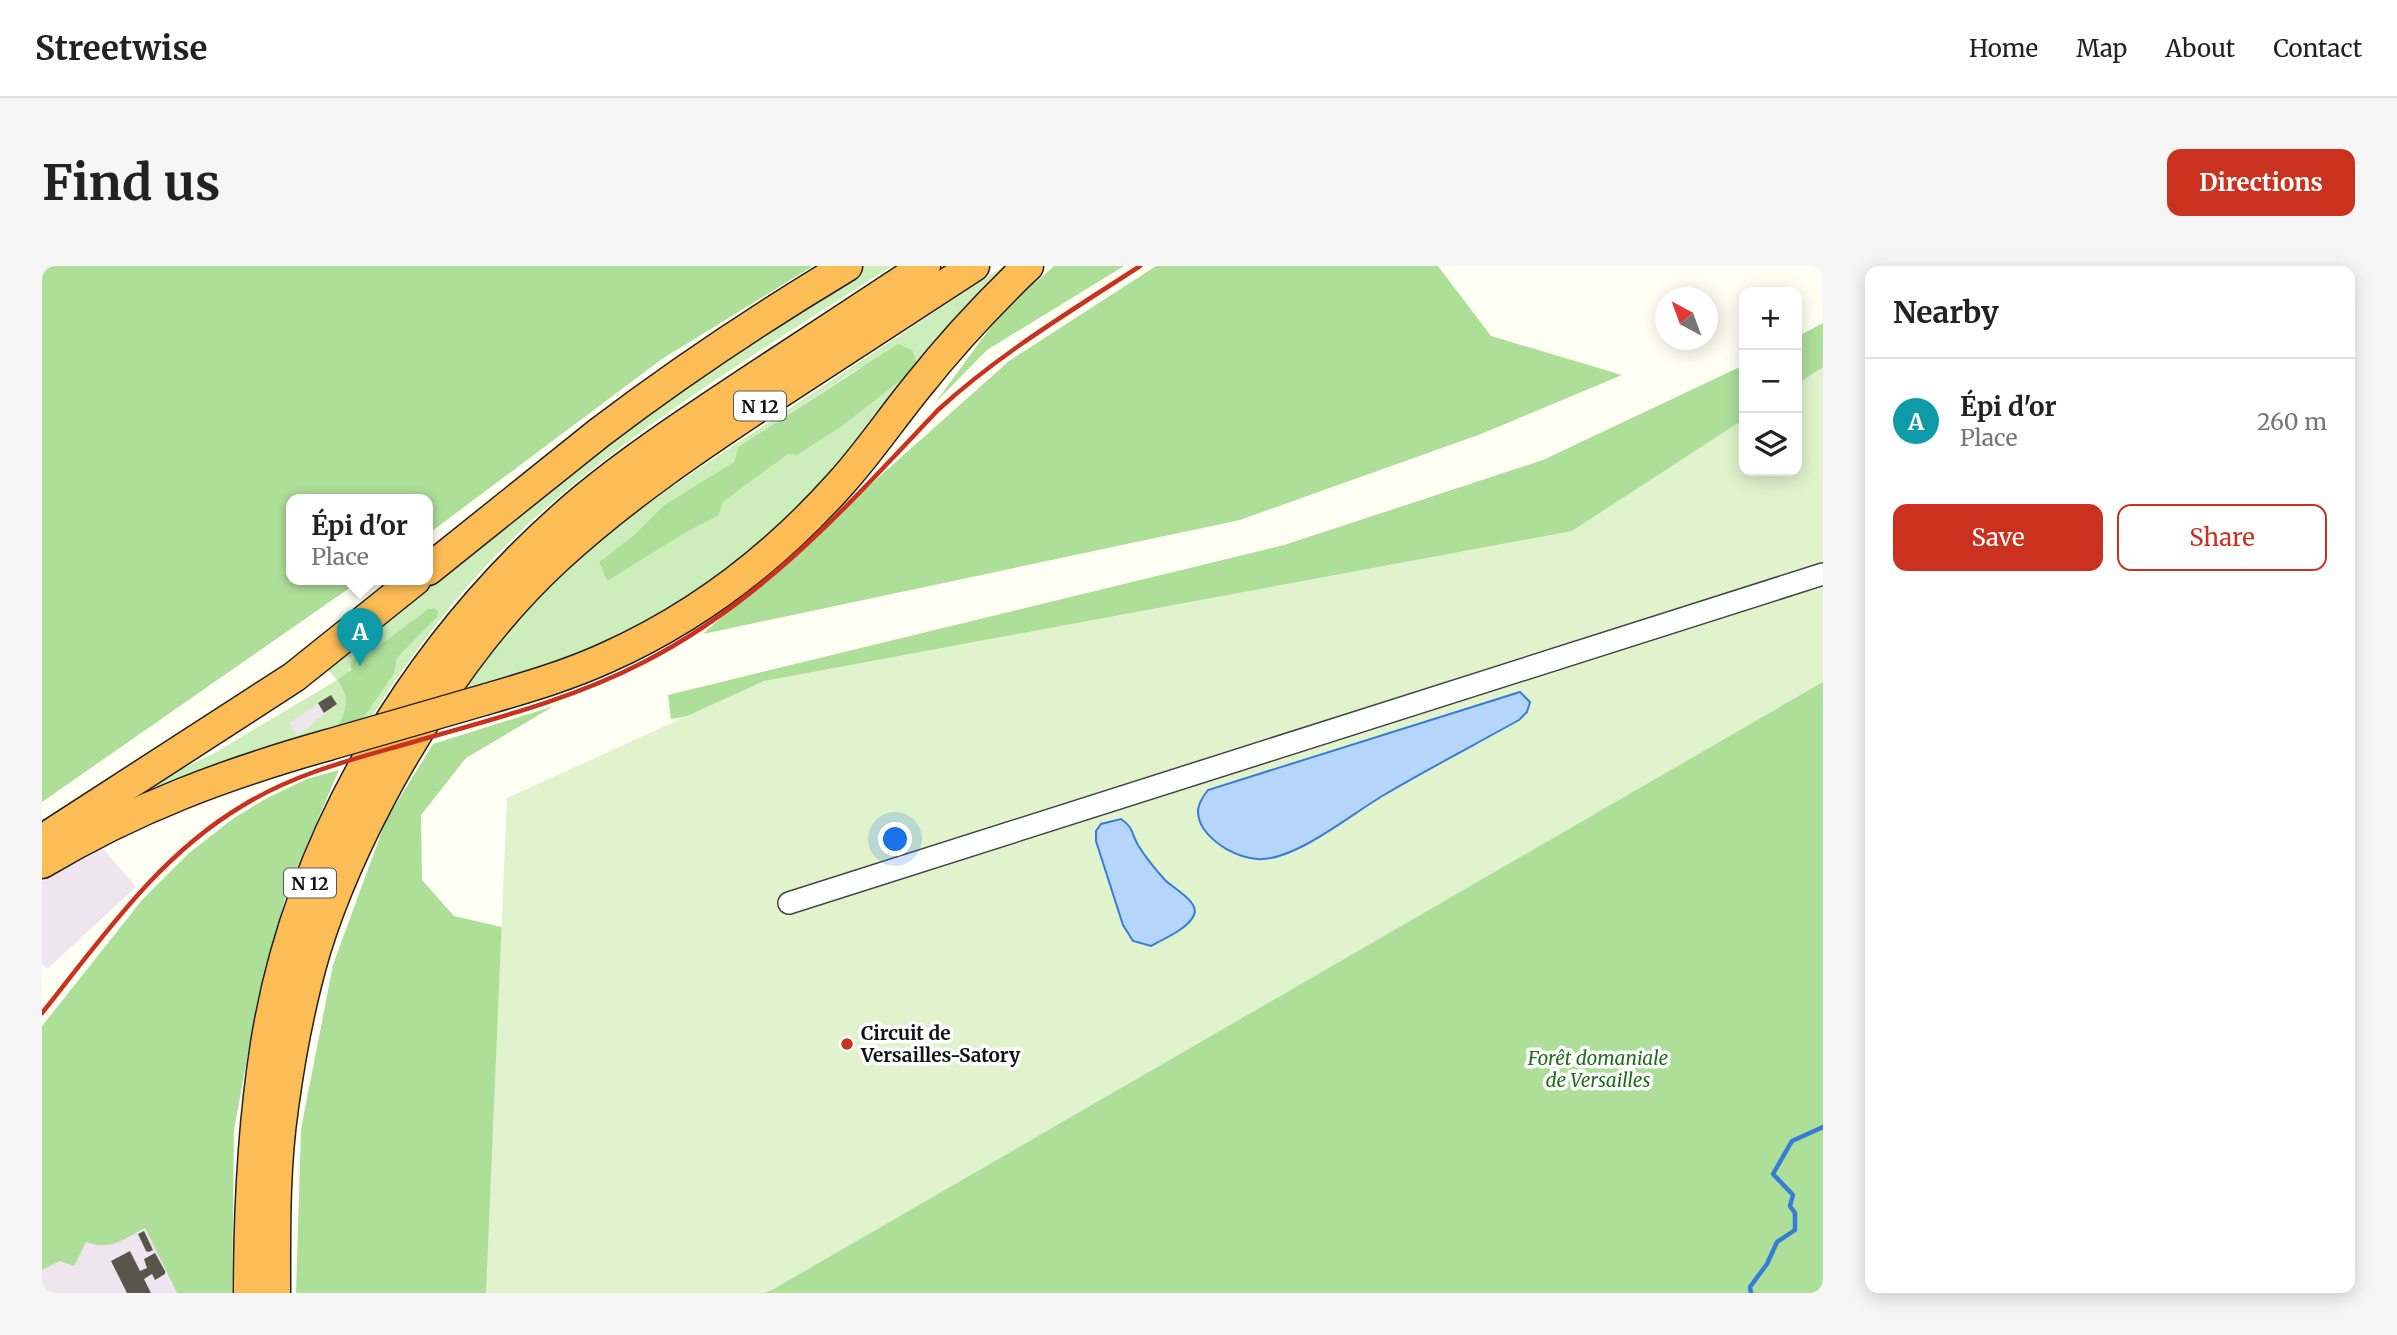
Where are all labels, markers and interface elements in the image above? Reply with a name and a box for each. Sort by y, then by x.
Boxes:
text: Streetwise [35,28,207,69]
text: Home [1969,33,2038,64]
text: Map [2076,33,2127,64]
text: About [2165,33,2235,64]
text: Contact [2273,33,2362,64]
button: Directions [2167,149,2355,216]
text: Find us [42,152,220,213]
north arrow [1655,287,1718,350]
map controls [1739,287,1802,476]
button: + [1739,287,1802,350]
text: Nearby [1893,293,1999,331]
button: − [1739,350,1802,413]
text: Épi d'or [1960,390,2057,423]
road number: N 12 [734,391,786,420]
text: A [1908,407,1924,436]
text: 260 m [2257,407,2327,436]
button: layers [1739,413,1802,476]
text: Place [1960,423,2017,452]
popup [286,494,433,585]
button: Save [1893,504,2103,571]
button: Share [2117,504,2327,571]
text: Épi d'or [311,509,408,542]
text: Place [311,542,369,571]
pin: A [337,608,383,666]
your location [878,822,912,856]
road number: N 12 [284,868,336,898]
place label: Circuit de Versailles-Satory [860,1021,1021,1067]
marker: Circuit de Versailles-Satory [839,1036,855,1052]
park label: Forêt domaniale de Versailles [1527,1046,1668,1092]

